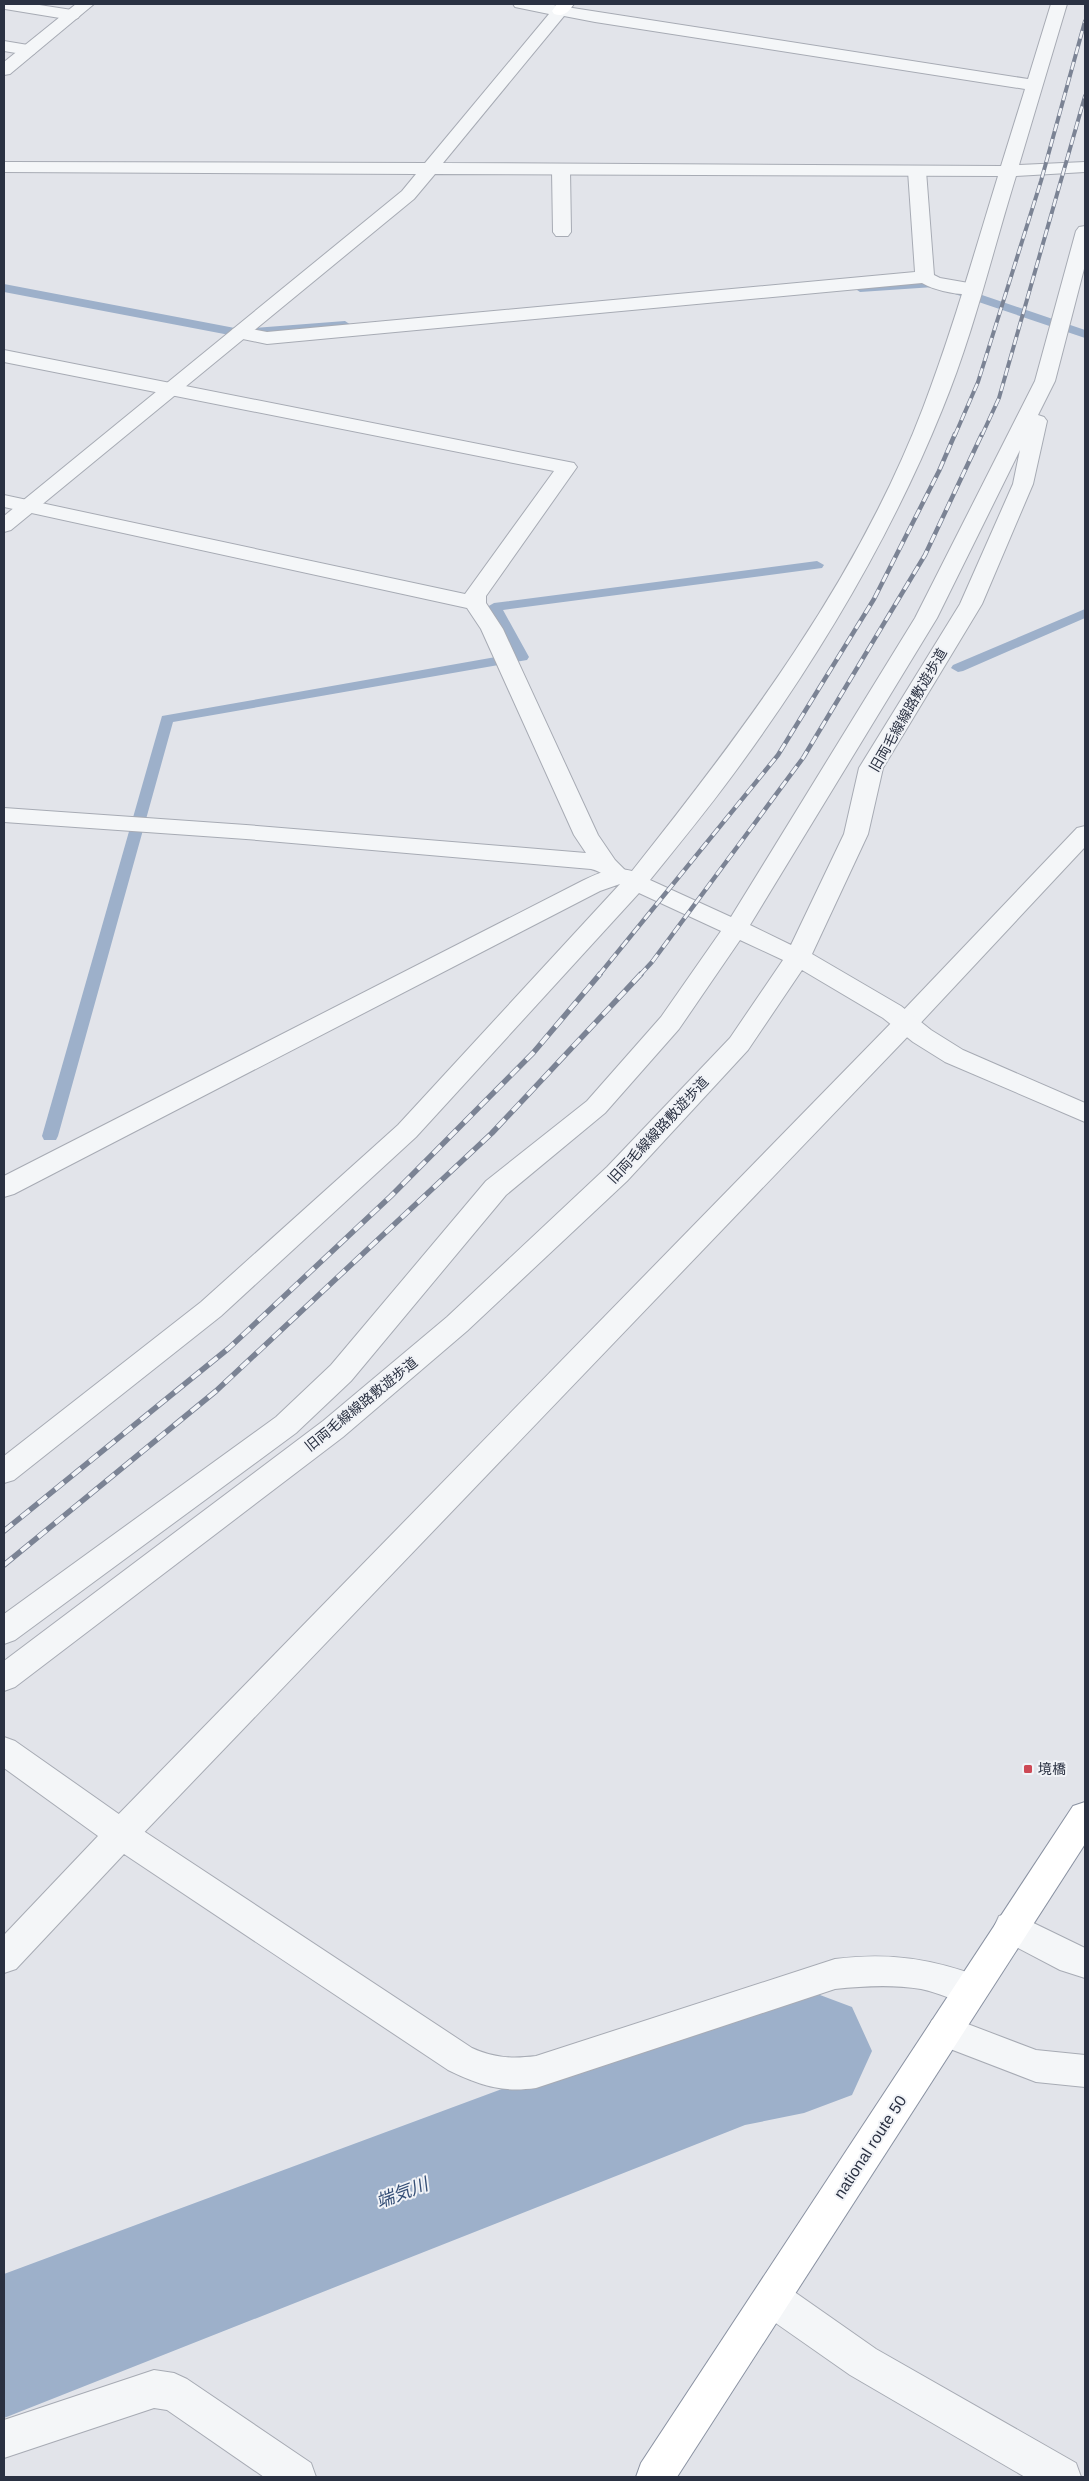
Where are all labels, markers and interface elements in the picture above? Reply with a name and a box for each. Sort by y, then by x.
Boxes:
street label: 旧両毛線線路敷遊歩道 [866,645,950,775]
street label: 旧両毛線線路敷遊歩道 [604,1073,712,1187]
street label: 旧両毛線線路敷遊歩道 [302,1354,420,1454]
place label: 境橋 [1038,1761,1066,1777]
marker: 境橋 [1022,1763,1034,1775]
street label: national route 50 [830,2092,910,2202]
water label: 端気川 [373,2173,433,2212]

